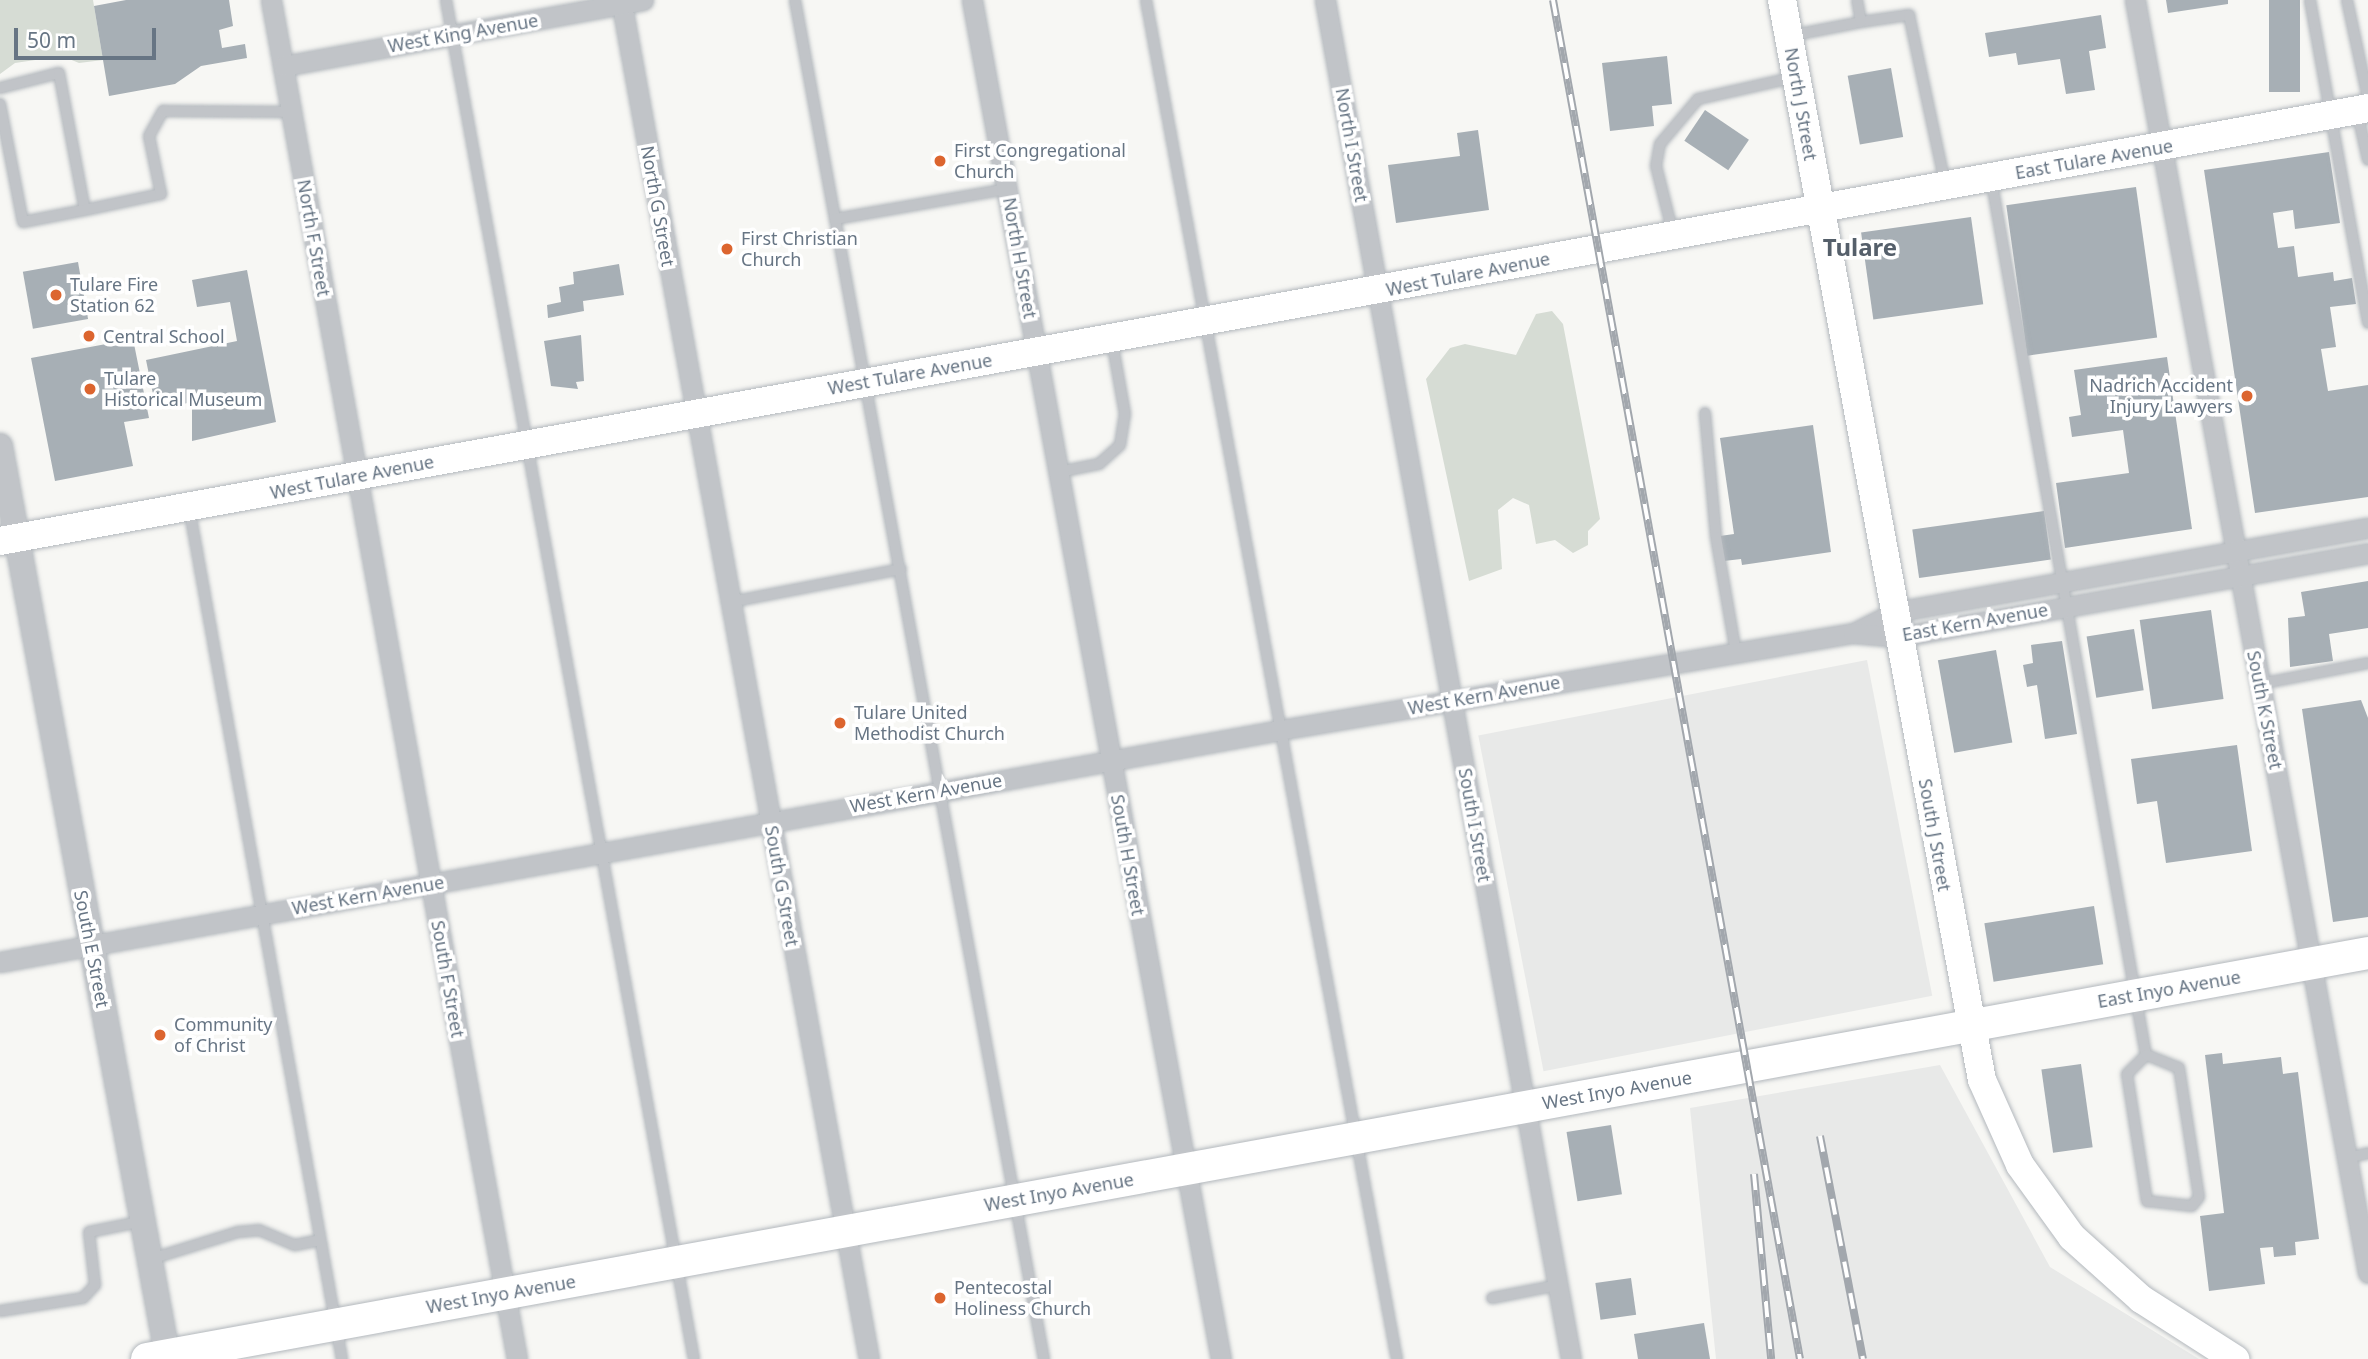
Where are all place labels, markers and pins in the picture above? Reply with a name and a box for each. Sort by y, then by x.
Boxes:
place label: First Congregational Church [954,140,1126,182]
marker: First Congregational Church [932,153,948,169]
place label: First Christian Church [741,228,858,270]
marker: First Christian Church [719,241,735,257]
place label: Tulare Fire Station 62 [70,274,158,316]
marker: Tulare Fire Station 62 [48,287,64,303]
place label: Central School [103,325,225,347]
marker: Central School [81,328,97,344]
place label: Tulare Historical Museum [104,368,262,410]
place label: Nadrich Accident Injury Lawyers [2089,375,2233,418]
marker: Tulare Historical Museum [82,381,98,397]
marker: Nadrich Accident Injury Lawyers [2239,388,2255,404]
place label: Tulare United Methodist Church [854,702,1005,744]
marker: Tulare United Methodist Church [832,715,848,731]
place label: Community of Christ [174,1014,272,1056]
marker: Community of Christ [152,1027,168,1043]
place label: Pentecostal Holiness Church [954,1277,1091,1320]
marker: Pentecostal Holiness Church [932,1290,948,1306]

